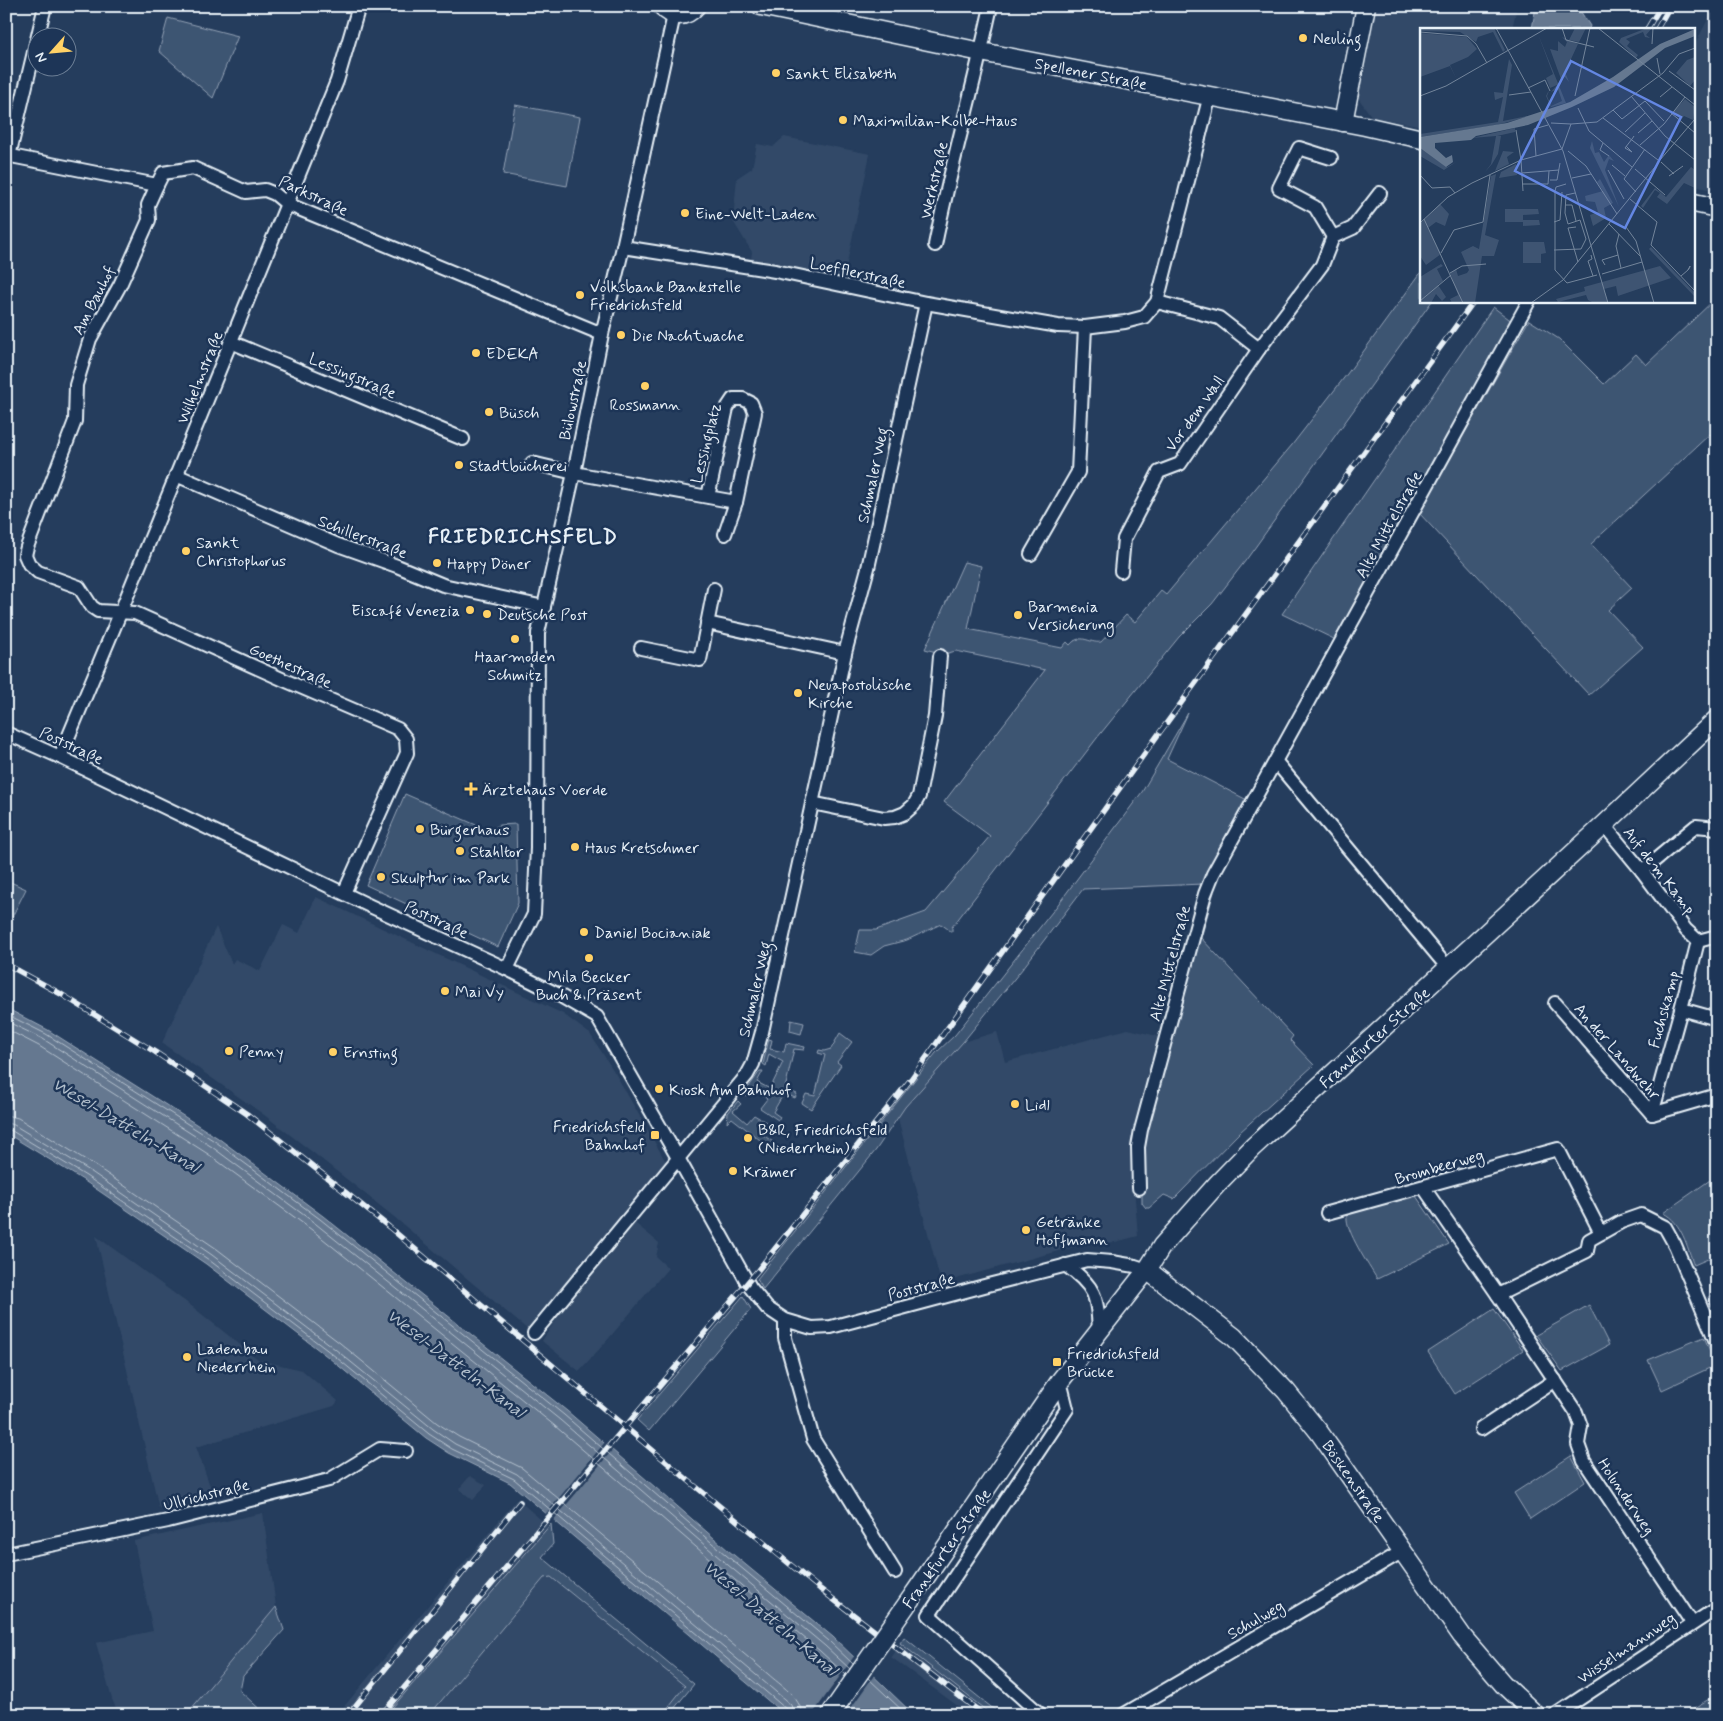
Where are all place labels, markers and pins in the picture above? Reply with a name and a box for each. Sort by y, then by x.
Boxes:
place label: Neuling [1313,29,1362,51]
marker: Neuling [1297,32,1309,44]
place label: Sankt Elisabeth [786,64,897,85]
marker: Sankt Elisabeth [770,67,782,79]
place label: Maximilian-Kolbe-Haus [853,111,1017,132]
marker: Maximilian-Kolbe-Haus [837,114,849,126]
place label: Eine-Welt-Laden [695,204,818,225]
marker: Eine-Welt-Laden [679,207,691,219]
place label: Volksbank Bankstelle Friedrichsfeld [590,277,741,316]
marker: Volksbank Bankstelle Friedrichsfeld [574,289,586,301]
place label: Die Nachtwache [631,326,744,347]
marker: Die Nachtwache [615,329,627,341]
place label: EDEKA [486,344,539,365]
marker: EDEKA [470,347,482,359]
marker: Rossmann [639,380,651,392]
place label: Rossmann [609,395,681,416]
place label: Büsch [499,403,539,424]
marker: Büsch [483,406,495,418]
place label: Stadtbücherei [469,456,567,477]
marker: Stadtbücherei [453,459,465,471]
place label: Sankt Christophorus [196,533,286,572]
marker: Sankt Christophorus [180,545,192,557]
place label: Happy Döner [447,554,531,575]
marker: Happy Döner [431,557,443,569]
place label: Barmenia Versicherung [1028,597,1115,637]
place label: Eiscafé Venezia [351,601,460,622]
marker: Eiscafé Venezia [464,604,476,616]
place label: Deutsche Post [497,605,588,626]
marker: Deutsche Post [481,608,493,620]
marker: Barmenia Versicherung [1012,609,1024,621]
marker: Haarmoden Schmitz [509,633,521,645]
place label: Haarmoden Schmitz [475,647,555,686]
place label: Neuapostolische Kirche [808,675,912,714]
marker: Neuapostolische Kirche [792,687,804,699]
place label: Ärztehaus Voerde [482,780,608,801]
marker: Ärztehaus Voerde [464,782,478,796]
place label: Bürgerhaus [430,820,509,842]
marker: Bürgerhaus [414,823,426,835]
place label: Haus Kretschmer [585,838,699,859]
marker: Haus Kretschmer [569,841,581,853]
place label: Stahltor [470,842,524,863]
marker: Stahltor [454,845,466,857]
place label: Skulptur im Park [391,868,510,889]
marker: Skulptur im Park [375,871,387,883]
place label: Daniel Bocianiak [594,923,711,944]
marker: Daniel Bocianiak [578,926,590,938]
marker: Mila Becker Buch & Präsent [583,952,595,964]
place label: Mila Becker Buch & Präsent [536,967,643,1006]
place label: Mai Vy [455,982,504,1003]
marker: Mai Vy [439,985,451,997]
place label: Penny [239,1042,284,1063]
place label: Ernsting [343,1043,398,1065]
marker: Penny [223,1045,235,1057]
marker: Ernsting [327,1046,339,1058]
place label: Kiosk Am Bahnhof [669,1080,792,1101]
marker: Kiosk Am Bahnhof [653,1083,665,1095]
place label: Lidl [1025,1095,1050,1116]
marker: Lidl [1009,1098,1021,1110]
place label: Friedrichsfeld Bahnhof [553,1117,645,1156]
place label: B&R, Friedrichsfeld (Niederrhein) [758,1120,887,1159]
marker: Friedrichsfeld Bahnhof [649,1129,661,1141]
marker: B&R, Friedrichsfeld (Niederrhein) [742,1132,754,1144]
place label: Krämer [743,1162,797,1183]
marker: Krämer [727,1165,739,1177]
place label: Getränke Hoffmann [1036,1212,1108,1251]
marker: Getränke Hoffmann [1020,1224,1032,1236]
place label: Ladenbau Niederrhein [197,1339,276,1378]
place label: Friedrichsfeld Brücke [1067,1344,1159,1383]
marker: Ladenbau Niederrhein [181,1351,193,1363]
marker: Friedrichsfeld Brücke [1051,1356,1063,1368]

